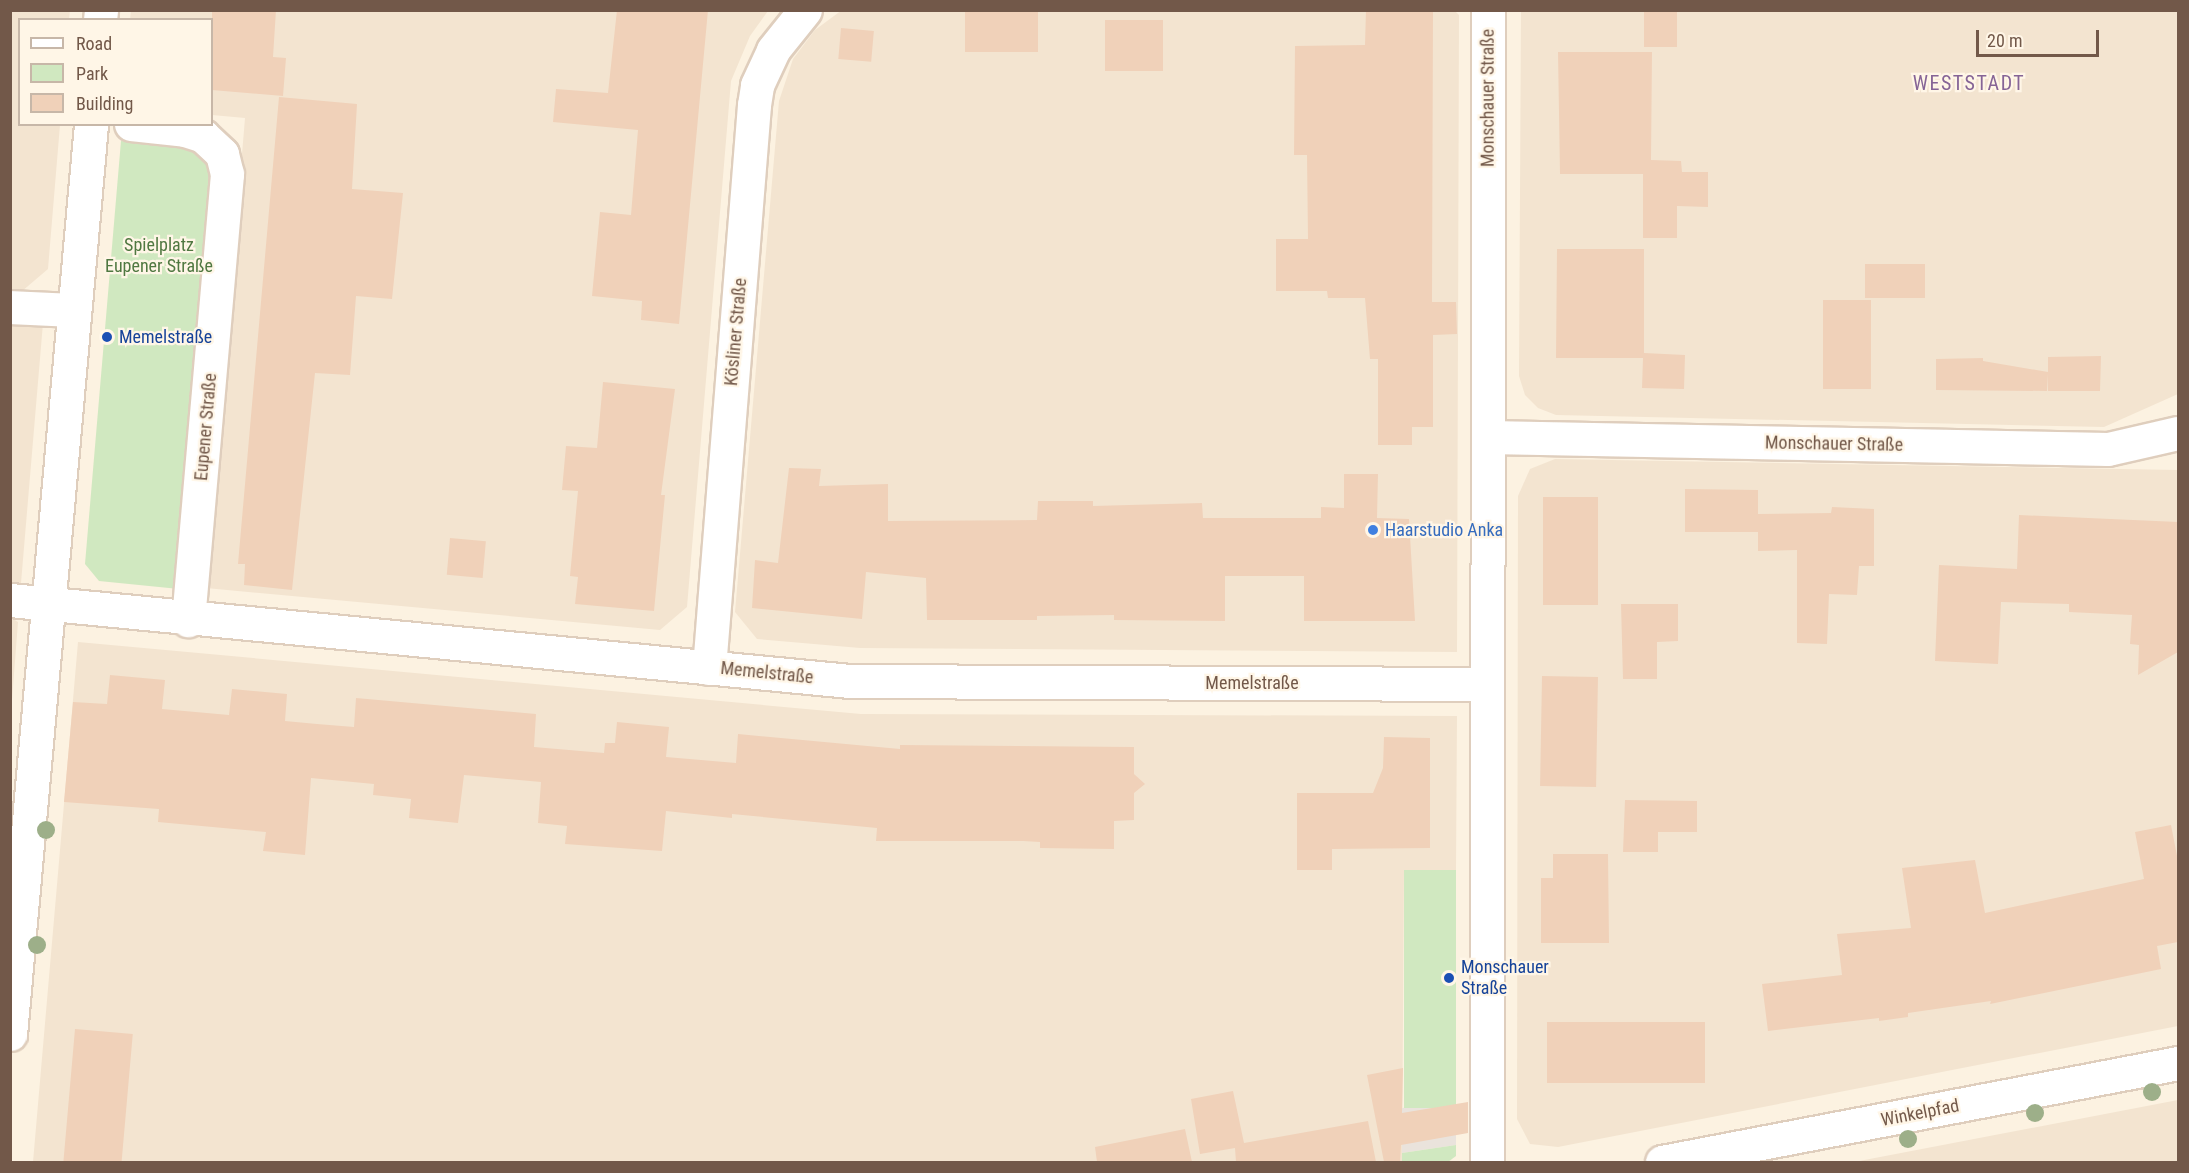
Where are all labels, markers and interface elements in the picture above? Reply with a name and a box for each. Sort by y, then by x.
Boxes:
legend [18,18,213,126]
scale bar [1979,18,2102,56]
street label: Monschauer Straße [1477,29,1499,167]
text: 20 m [1987,30,2022,51]
text: Road [76,33,112,54]
text: Park [76,63,108,84]
district label: WESTSTADT [1913,71,2025,95]
text: Building [76,93,133,114]
park label: Spielplatz Eupener Straße [105,235,213,278]
street label: Kösliner Straße [721,277,751,387]
place label: Memelstraße [119,326,212,348]
marker: Memelstraße [100,330,114,344]
street label: Eupener Straße [191,372,221,482]
street label: Monschauer Straße [1765,432,1903,456]
place label: Haarstudio Anka [1385,519,1503,541]
marker: Haarstudio Anka [1366,523,1380,537]
street label: Memelstraße [719,657,815,689]
street label: Memelstraße [1205,672,1299,694]
place label: Monschauer Straße [1461,957,1549,1000]
marker: Monschauer Straße [1442,971,1456,985]
street label: Winkelpfad [1879,1095,1961,1131]

